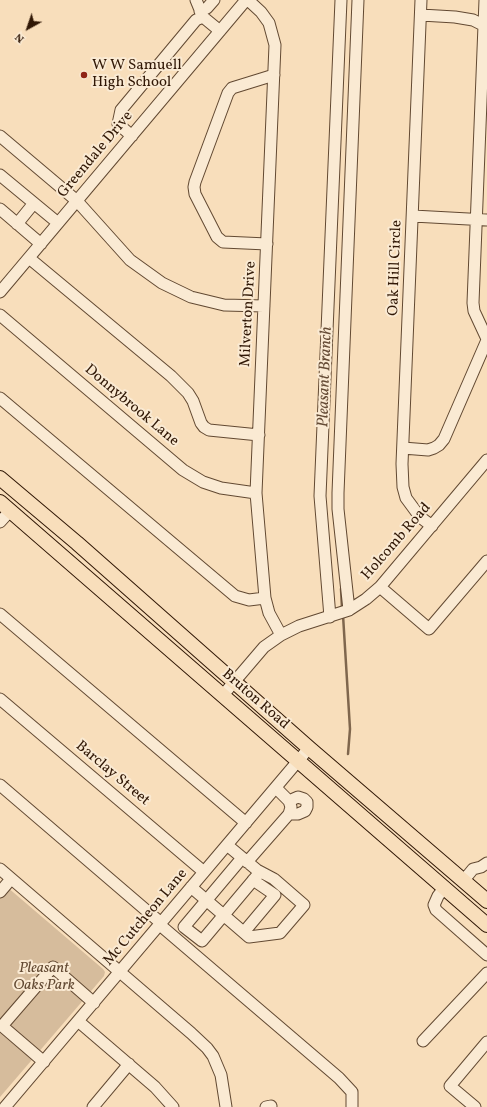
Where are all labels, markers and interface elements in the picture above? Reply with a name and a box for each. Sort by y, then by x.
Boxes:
north arrow [8,8,48,48]
text: N [12,29,28,46]
place label: W W Samuell High School [92,57,182,92]
marker: W W Samuell High School [79,70,89,80]
street label: Greendale Drive [55,108,137,202]
street label: Oak Hill Circle [385,220,407,316]
street label: Milverton Drive [237,261,261,367]
water label: Pleasant Branch [315,326,337,428]
street label: Donnybrook Lane [80,361,182,451]
street label: Holcomb Road [359,500,435,584]
street label: Bruton Road [218,666,292,734]
street label: Barclay Street [71,738,153,810]
street label: Mc Cutcheon Lane [100,866,192,970]
park label: Pleasant Oaks Park [13,960,75,995]

